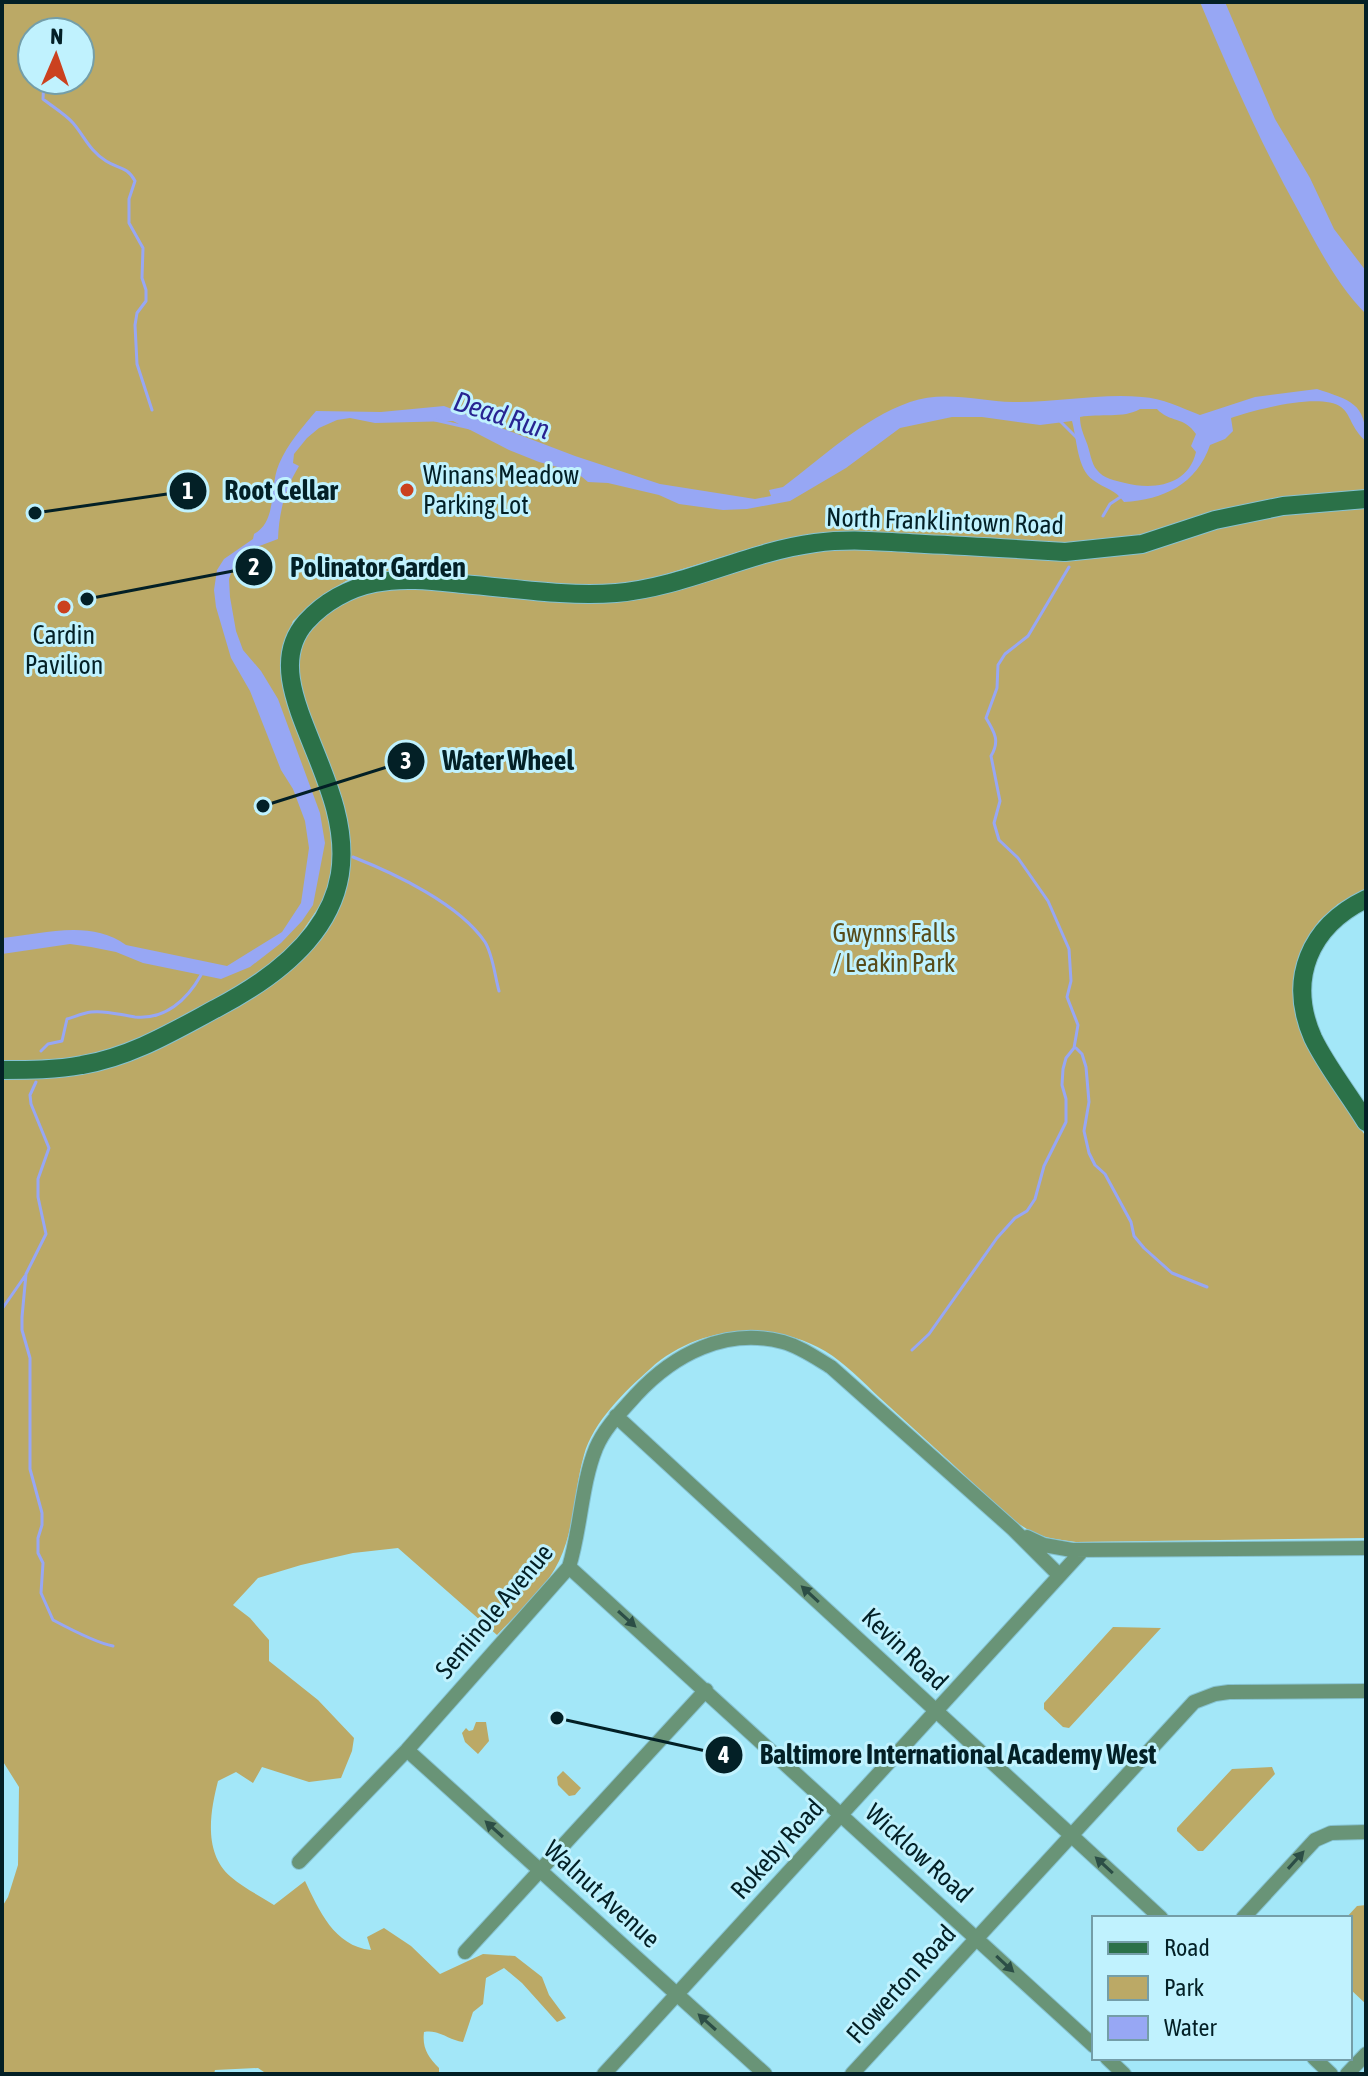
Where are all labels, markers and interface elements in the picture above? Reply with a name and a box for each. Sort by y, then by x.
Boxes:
north arrow [16,16,96,96]
text: N [50,23,64,49]
water label: Dead Run [450,384,554,446]
place label: Winans Meadow Parking Lot [423,460,579,520]
callout: Root Cellar [168,465,354,517]
text: Root Cellar [224,474,339,506]
text: 1 [182,477,194,504]
marker: Winans Meadow Parking Lot [398,481,416,499]
street label: North Franklintown Road [826,502,1064,540]
callout: Polinator Garden [234,541,482,593]
text: Polinator Garden [290,551,466,583]
text: 2 [248,553,260,580]
marker: Cardin Pavilion [55,598,73,616]
place label: Cardin Pavilion [25,620,103,680]
callout: Water Wheel [386,735,590,787]
text: Water Wheel [441,744,574,776]
text: 3 [400,747,412,774]
park label: Gwynns Falls / Leakin Park [833,918,955,978]
street label: Seminole Avenue [429,1538,559,1684]
one-way arrow [800,1586,819,1604]
street label: Kevin Road [856,1602,954,1696]
one-way arrow [618,1609,637,1627]
callout: Baltimore International Academy West [704,1729,1173,1781]
text: Baltimore International Academy West [760,1738,1156,1770]
text: 4 [717,1741,730,1768]
street label: Rokeby Road [724,1793,830,1905]
street label: Wicklow Road [859,1797,979,1909]
one-way arrow [484,1820,503,1838]
street label: Walnut Avenue [538,1834,666,1954]
one-way arrow [1286,1851,1304,1870]
one-way arrow [1095,1857,1114,1875]
legend [1092,1916,1352,2060]
street label: Flowerton Road [840,1919,962,2049]
text: Road [1164,1934,1210,1961]
one-way arrow [995,1955,1014,1973]
text: Park [1164,1974,1205,2001]
one-way arrow [698,2013,717,2031]
text: Water [1164,2014,1217,2041]

